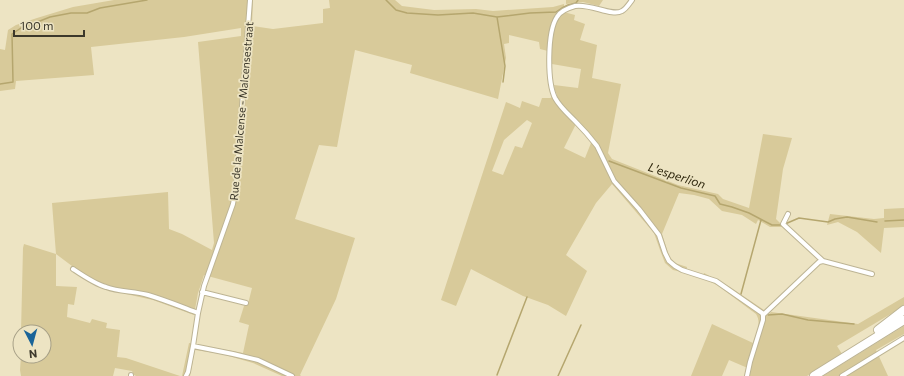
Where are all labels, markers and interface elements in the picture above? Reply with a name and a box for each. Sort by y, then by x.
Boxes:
scale bar [14,12,84,38]
text: 100 m [20,18,54,32]
street label: Rue de la Malcense - Malcensestraat [227,21,255,201]
water label: L'esperlion [647,159,708,191]
north arrow [12,324,52,364]
text: N [28,348,38,361]

